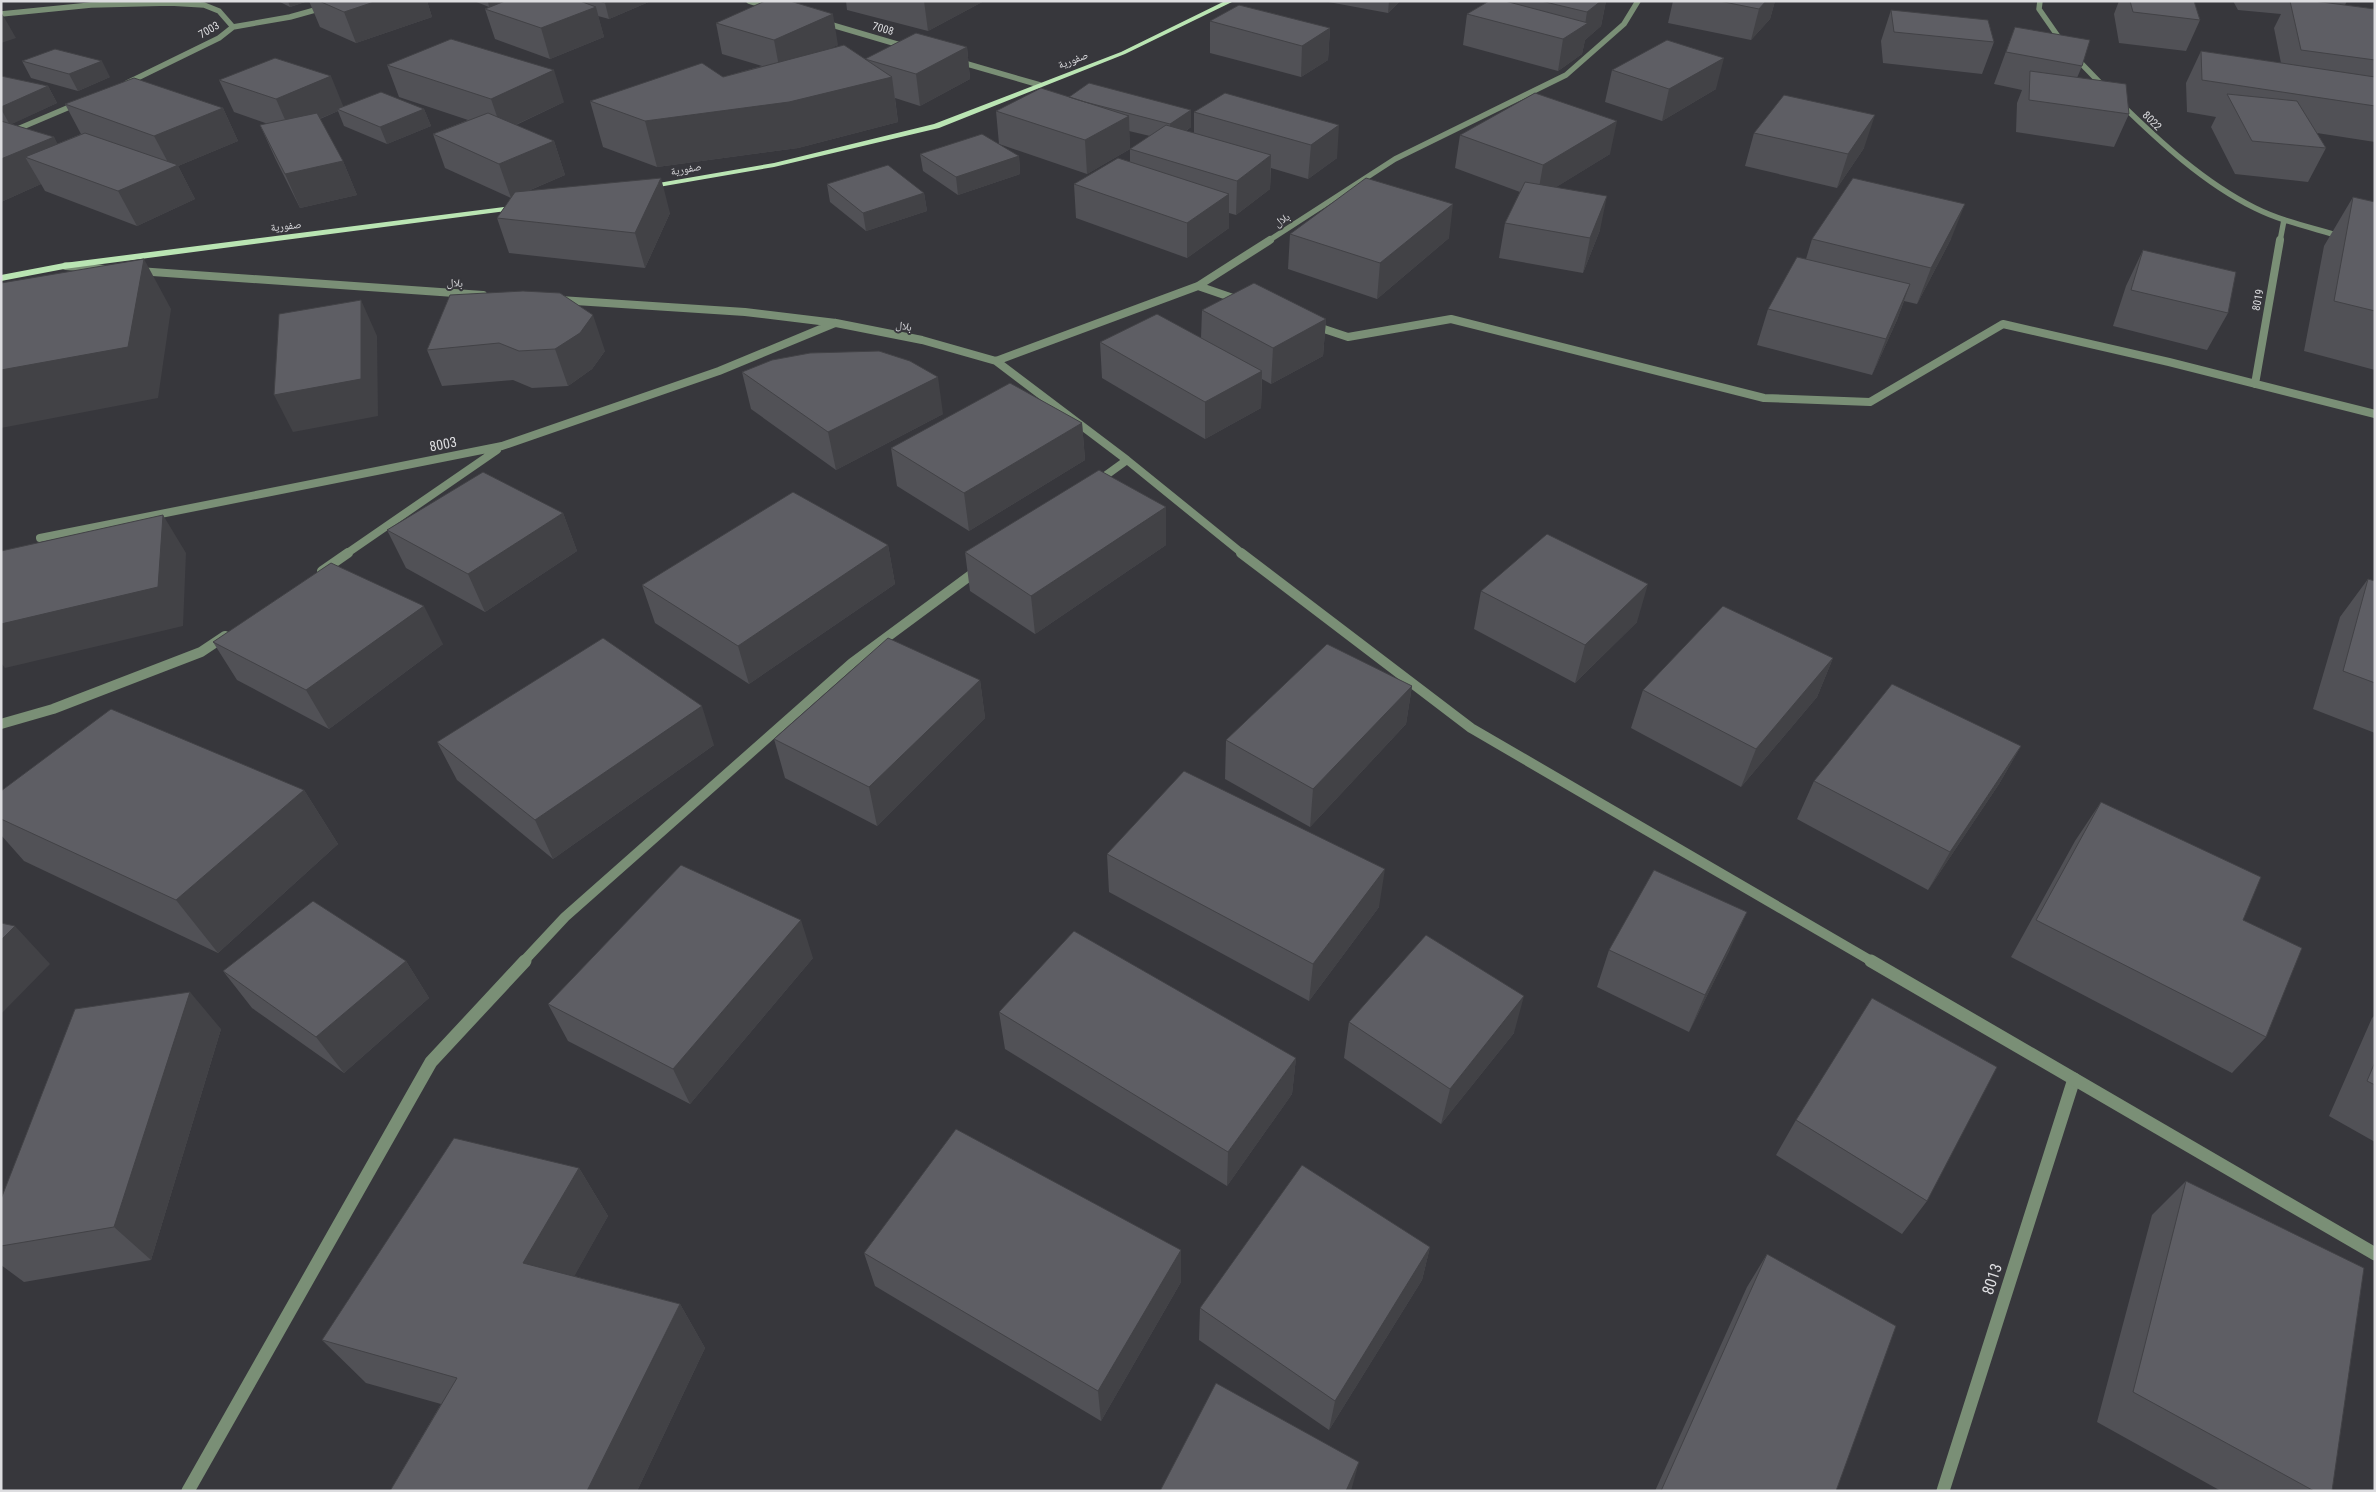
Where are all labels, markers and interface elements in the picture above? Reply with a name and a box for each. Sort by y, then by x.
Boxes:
street label: 7003 [196,19,222,41]
street label: 7008 [871,20,895,38]
street label: صفورية [1056,48,1090,72]
street label: 8022 [2140,109,2164,133]
street label: صفورية [670,160,702,178]
street label: بلال [1272,210,1292,230]
street label: صفورية [270,218,302,234]
street label: بلال [446,276,464,290]
street label: 8019 [2250,288,2266,312]
street label: بلال [895,318,913,334]
street label: 8003 [428,434,458,454]
street label: 8013 [1978,1261,2006,1297]

